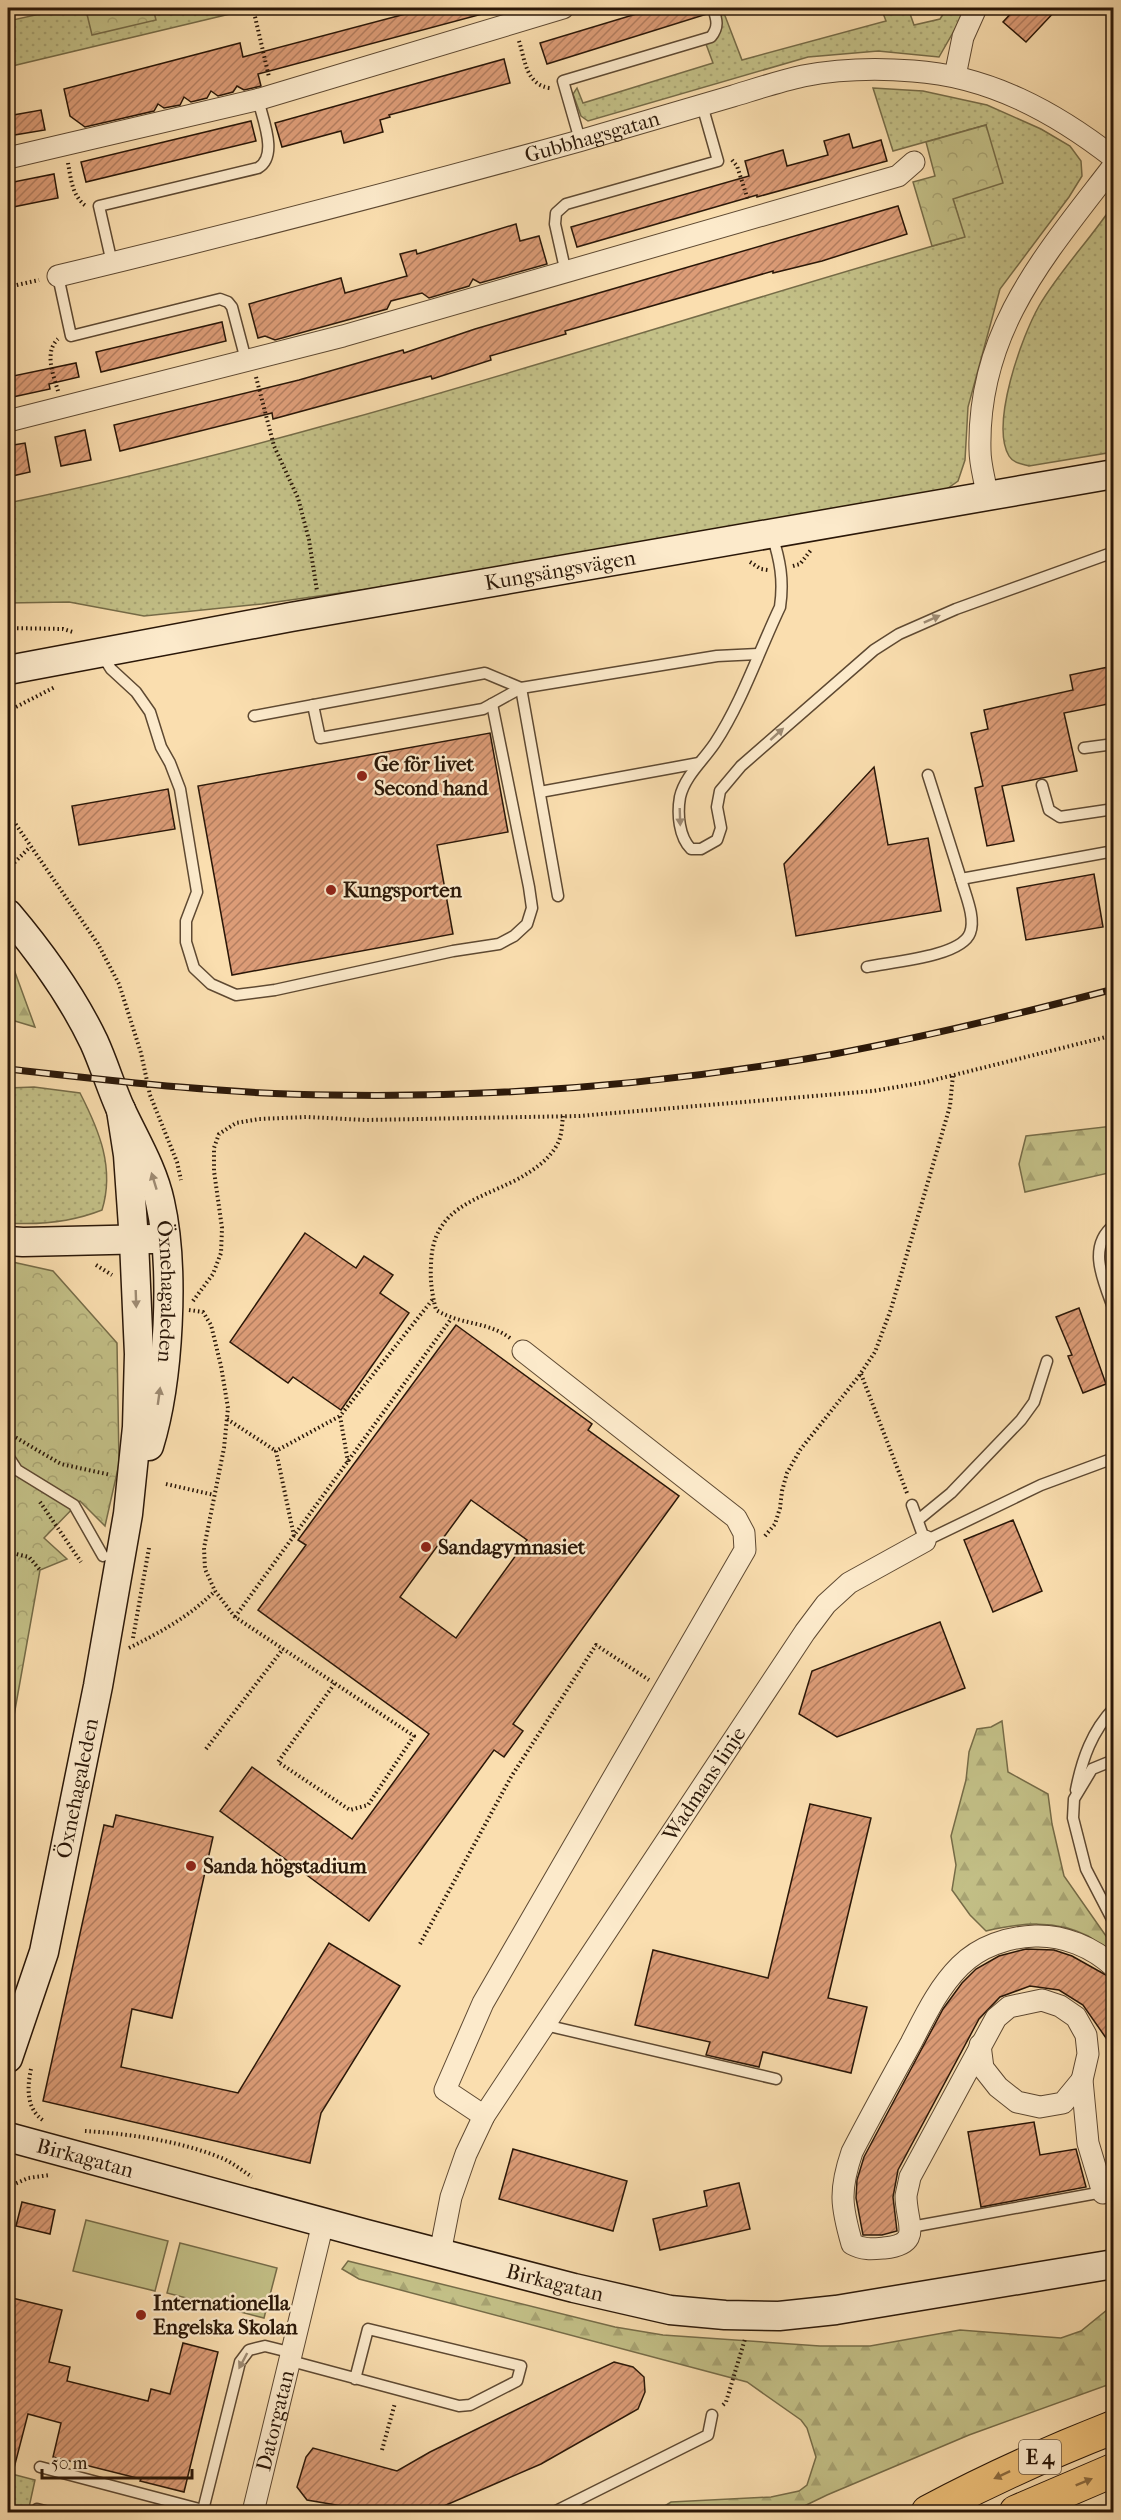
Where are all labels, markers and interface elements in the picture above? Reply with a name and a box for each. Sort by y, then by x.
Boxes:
street label: Gubbhagsgatan [522,106,662,167]
street label: Kungsängsvägen [483,545,637,595]
one-way arrow [924,614,942,624]
one-way arrow [769,728,784,741]
place label: Ge för livet Second hand [374,752,489,800]
marker: Ge för livet Second hand [355,769,369,783]
one-way arrow [676,807,685,826]
place label: Kungsporten [343,878,463,902]
marker: Kungsporten [324,883,338,897]
one-way arrow [149,1172,158,1190]
street label: Öxnehagaleden [152,1219,180,1364]
one-way arrow [132,1290,141,1309]
one-way arrow [155,1387,164,1406]
place label: Sandagymnasiet [438,1535,586,1559]
marker: Sandagymnasiet [419,1540,433,1554]
street label: Öxnehagaleden [51,1716,103,1861]
street label: Wadmans linje [657,1722,751,1846]
place label: Sanda högstadium [203,1854,367,1878]
marker: Sanda högstadium [184,1859,198,1873]
street label: Birkagatan [34,2133,136,2183]
street label: Birkagatan [504,2259,606,2306]
place label: Internationella Engelska Skolan [153,2291,298,2339]
marker: Internationella Engelska Skolan [134,2308,148,2322]
one-way arrow [238,2352,248,2370]
street label: Datorgatan [251,2368,299,2474]
road number: E 4 [1019,2440,1061,2474]
scale bar [42,2442,192,2480]
text: 50 m [51,2453,88,2474]
one-way arrow [993,2470,1010,2479]
one-way arrow [1075,2477,1093,2486]

